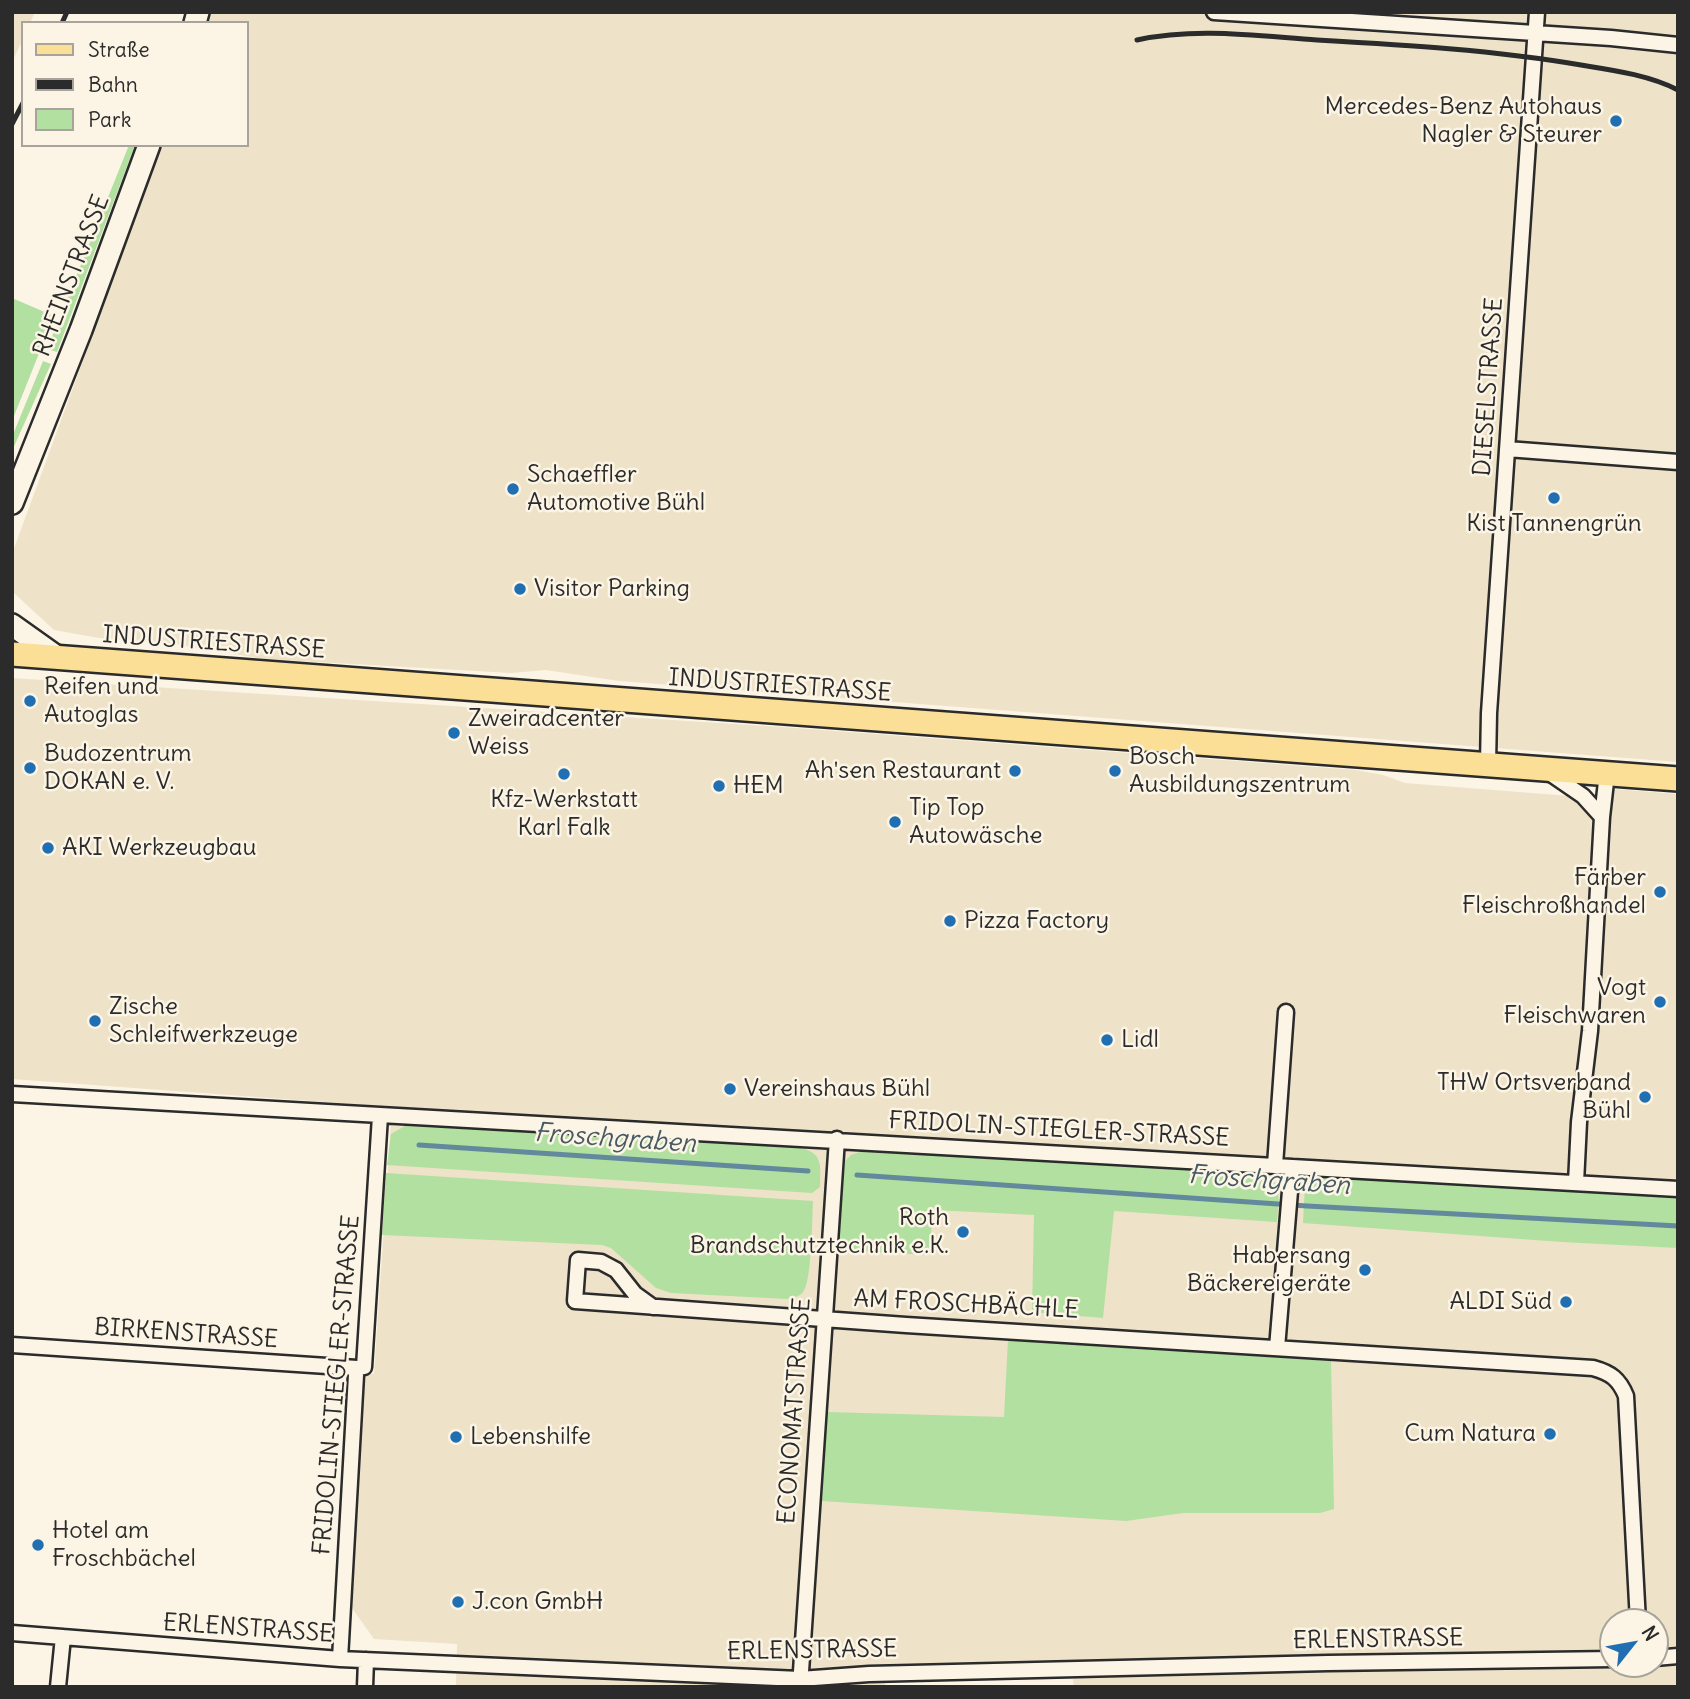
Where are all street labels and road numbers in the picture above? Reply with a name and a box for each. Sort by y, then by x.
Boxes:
street label: RHEINSTRASSE [28,191,116,361]
street label: DIESELSTRASSE [1468,297,1510,477]
street label: INDUSTRIESTRASSE [102,621,326,665]
street label: INDUSTRIESTRASSE [668,664,892,708]
street label: FRIDOLIN-STIEGLER-STRASSE [888,1107,1230,1153]
street label: FRIDOLIN-STIEGLER-STRASSE [308,1214,366,1556]
street label: AM FROSCHBÄCHLE [853,1285,1079,1325]
street label: ECONOMATSTRASSE [773,1297,817,1525]
street label: BIRKENSTRASSE [93,1313,279,1355]
street label: ERLENSTRASSE [162,1609,334,1649]
street label: ERLENSTRASSE [1293,1624,1463,1656]
street label: ERLENSTRASSE [727,1635,897,1667]

